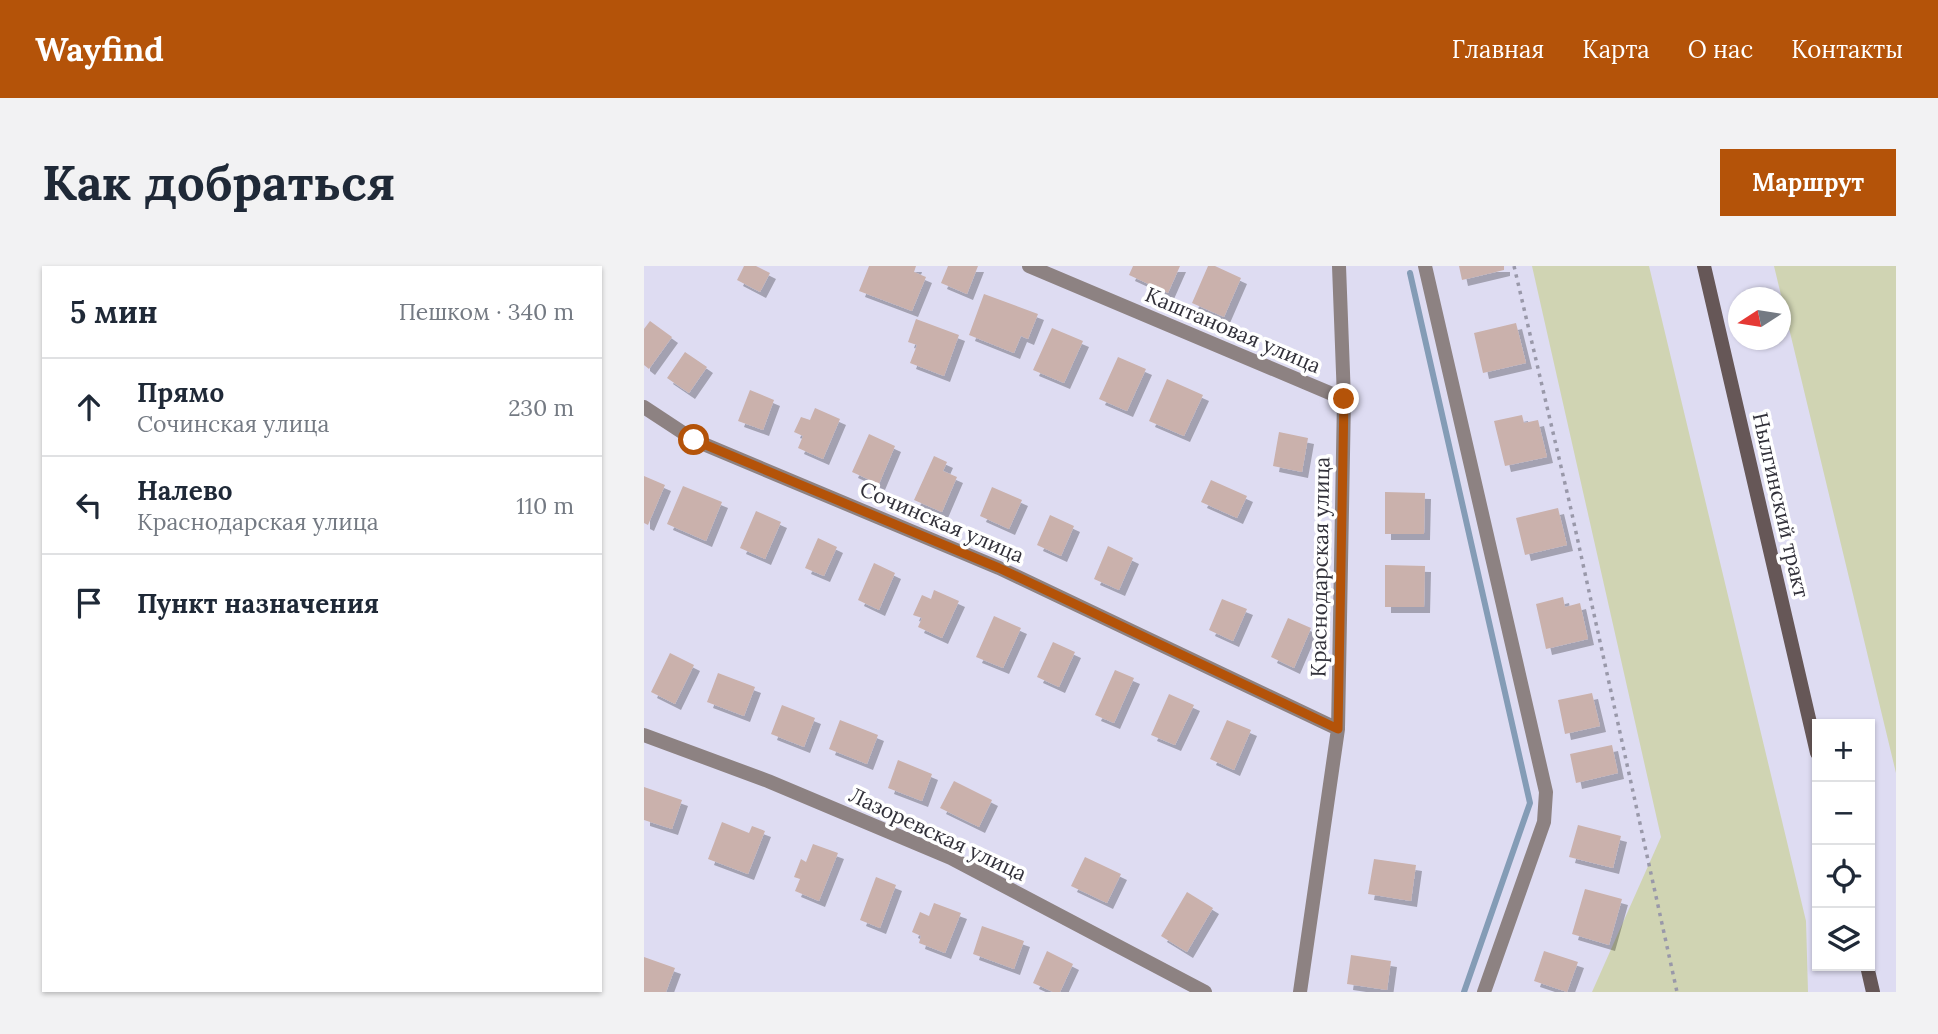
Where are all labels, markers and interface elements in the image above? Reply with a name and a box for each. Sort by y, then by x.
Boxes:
text: Wayfind [35,28,164,70]
text: Главная [1452,34,1544,65]
text: Карта [1582,34,1650,65]
text: О нас [1688,34,1753,65]
text: Контакты [1791,34,1903,65]
button: Маршрут [1720,149,1896,216]
text: Как добраться [42,151,396,213]
street label: Каштановая улица [1141,281,1325,379]
north arrow [1728,287,1791,350]
text: 5 мин [70,293,158,331]
text: Пешком · 340 m [399,297,574,326]
text: Прямо [137,376,224,409]
route end [1328,383,1359,414]
icon: ahead [70,388,108,426]
text: 230 m [508,393,574,422]
text: Сочинская улица [137,409,329,438]
street label: Нылгинский тракт [1747,410,1815,600]
route start [678,424,709,455]
street label: Краснодарская улица [1305,456,1335,678]
text: Налево [137,474,233,507]
street label: Сочинская улица [856,475,1028,569]
icon: left [70,486,108,524]
text: 110 m [516,491,574,520]
text: Краснодарская улица [137,507,379,536]
icon: arrive [70,584,108,622]
text: Пункт назначения [137,587,379,620]
map controls [1812,719,1875,971]
button: + [1812,719,1875,782]
street label: Лазоревская улица [845,781,1031,887]
button: − [1812,782,1875,845]
button: locate [1812,845,1875,908]
button: layers [1812,908,1875,971]

